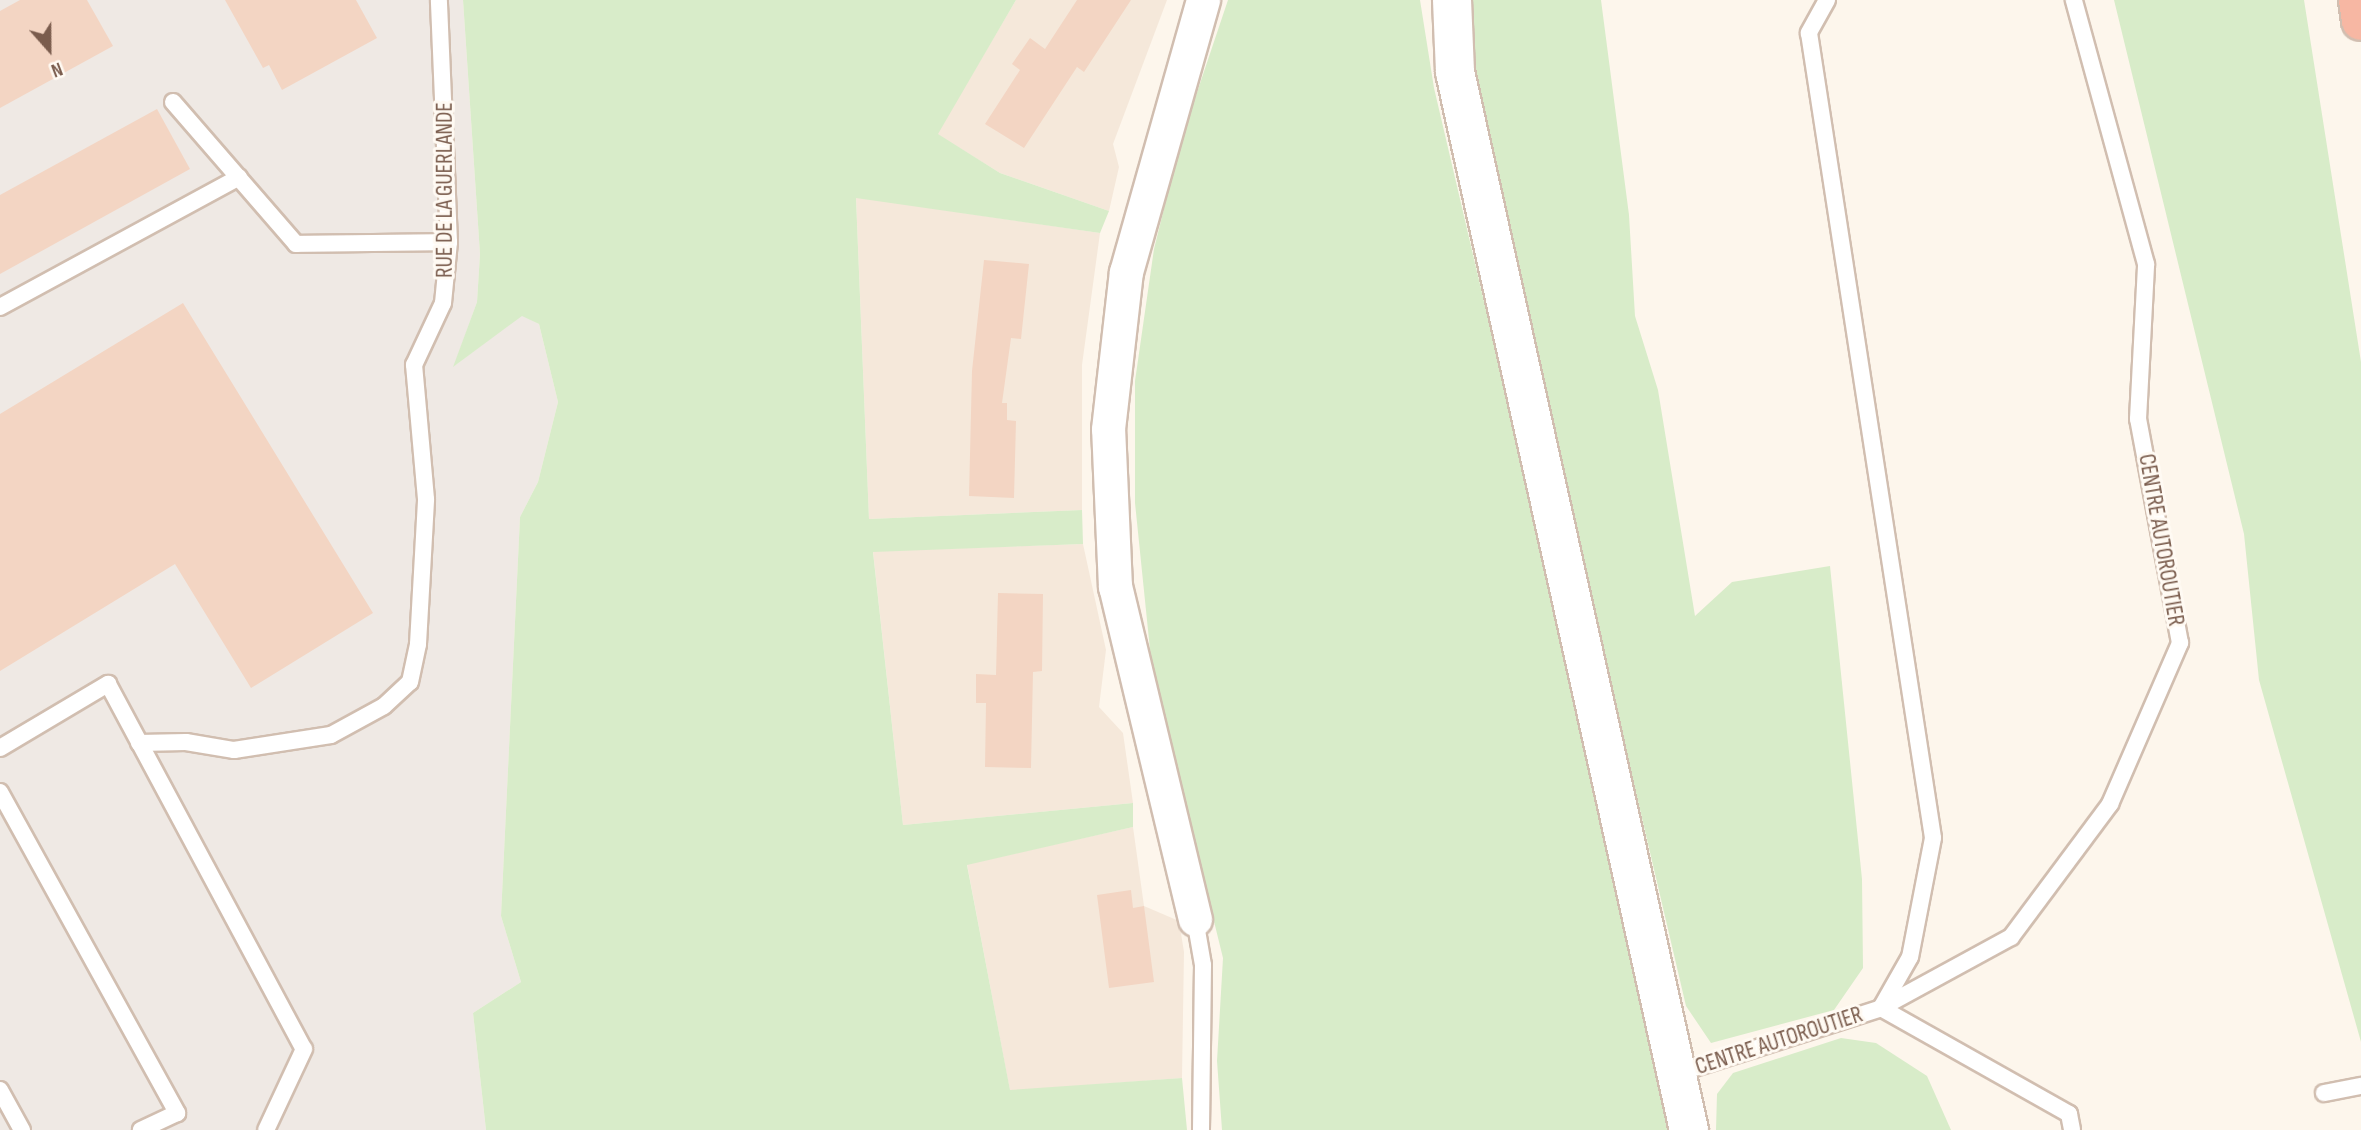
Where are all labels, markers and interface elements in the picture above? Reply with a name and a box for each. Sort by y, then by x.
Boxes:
north arrow [14,14,84,84]
text: N [48,57,66,82]
street label: RUE DE LA GUERLANDE [431,102,459,278]
street label: CENTRE AUTOROUTIER [2132,452,2190,628]
street label: CENTRE AUTOROUTIER [1692,1001,1866,1081]

